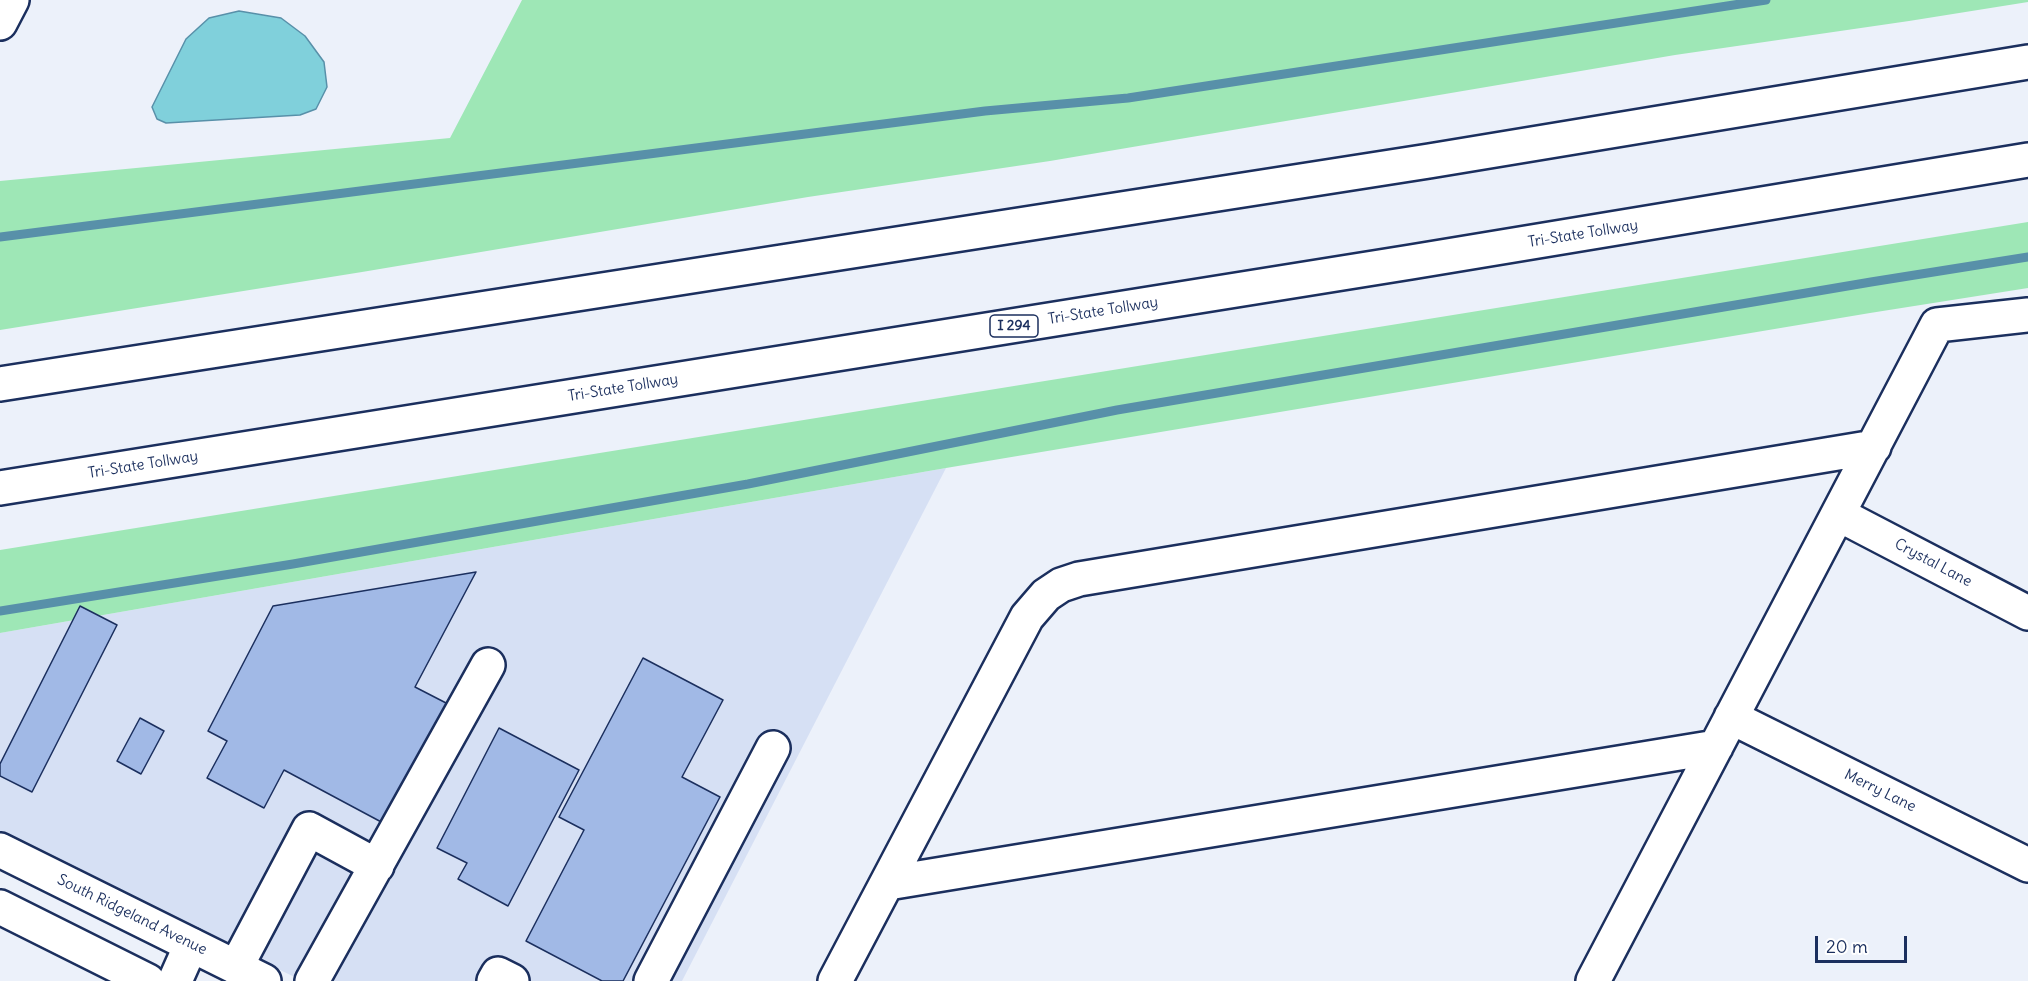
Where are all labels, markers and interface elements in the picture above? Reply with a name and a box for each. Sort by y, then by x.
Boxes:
street label: Tri-State Tollway [1527,216,1639,252]
street label: Tri-State Tollway [1047,293,1159,329]
road number: I 294 [990,315,1038,337]
street label: Tri-State Tollway [567,370,679,406]
street label: Tri-State Tollway [87,447,199,483]
street label: Crystal Lane [1891,535,1975,591]
street label: Merry Lane [1841,766,1919,816]
street label: South Ridgeland Avenue [54,871,210,959]
scale bar [1818,924,1910,962]
text: 20 m [1826,935,1868,958]

